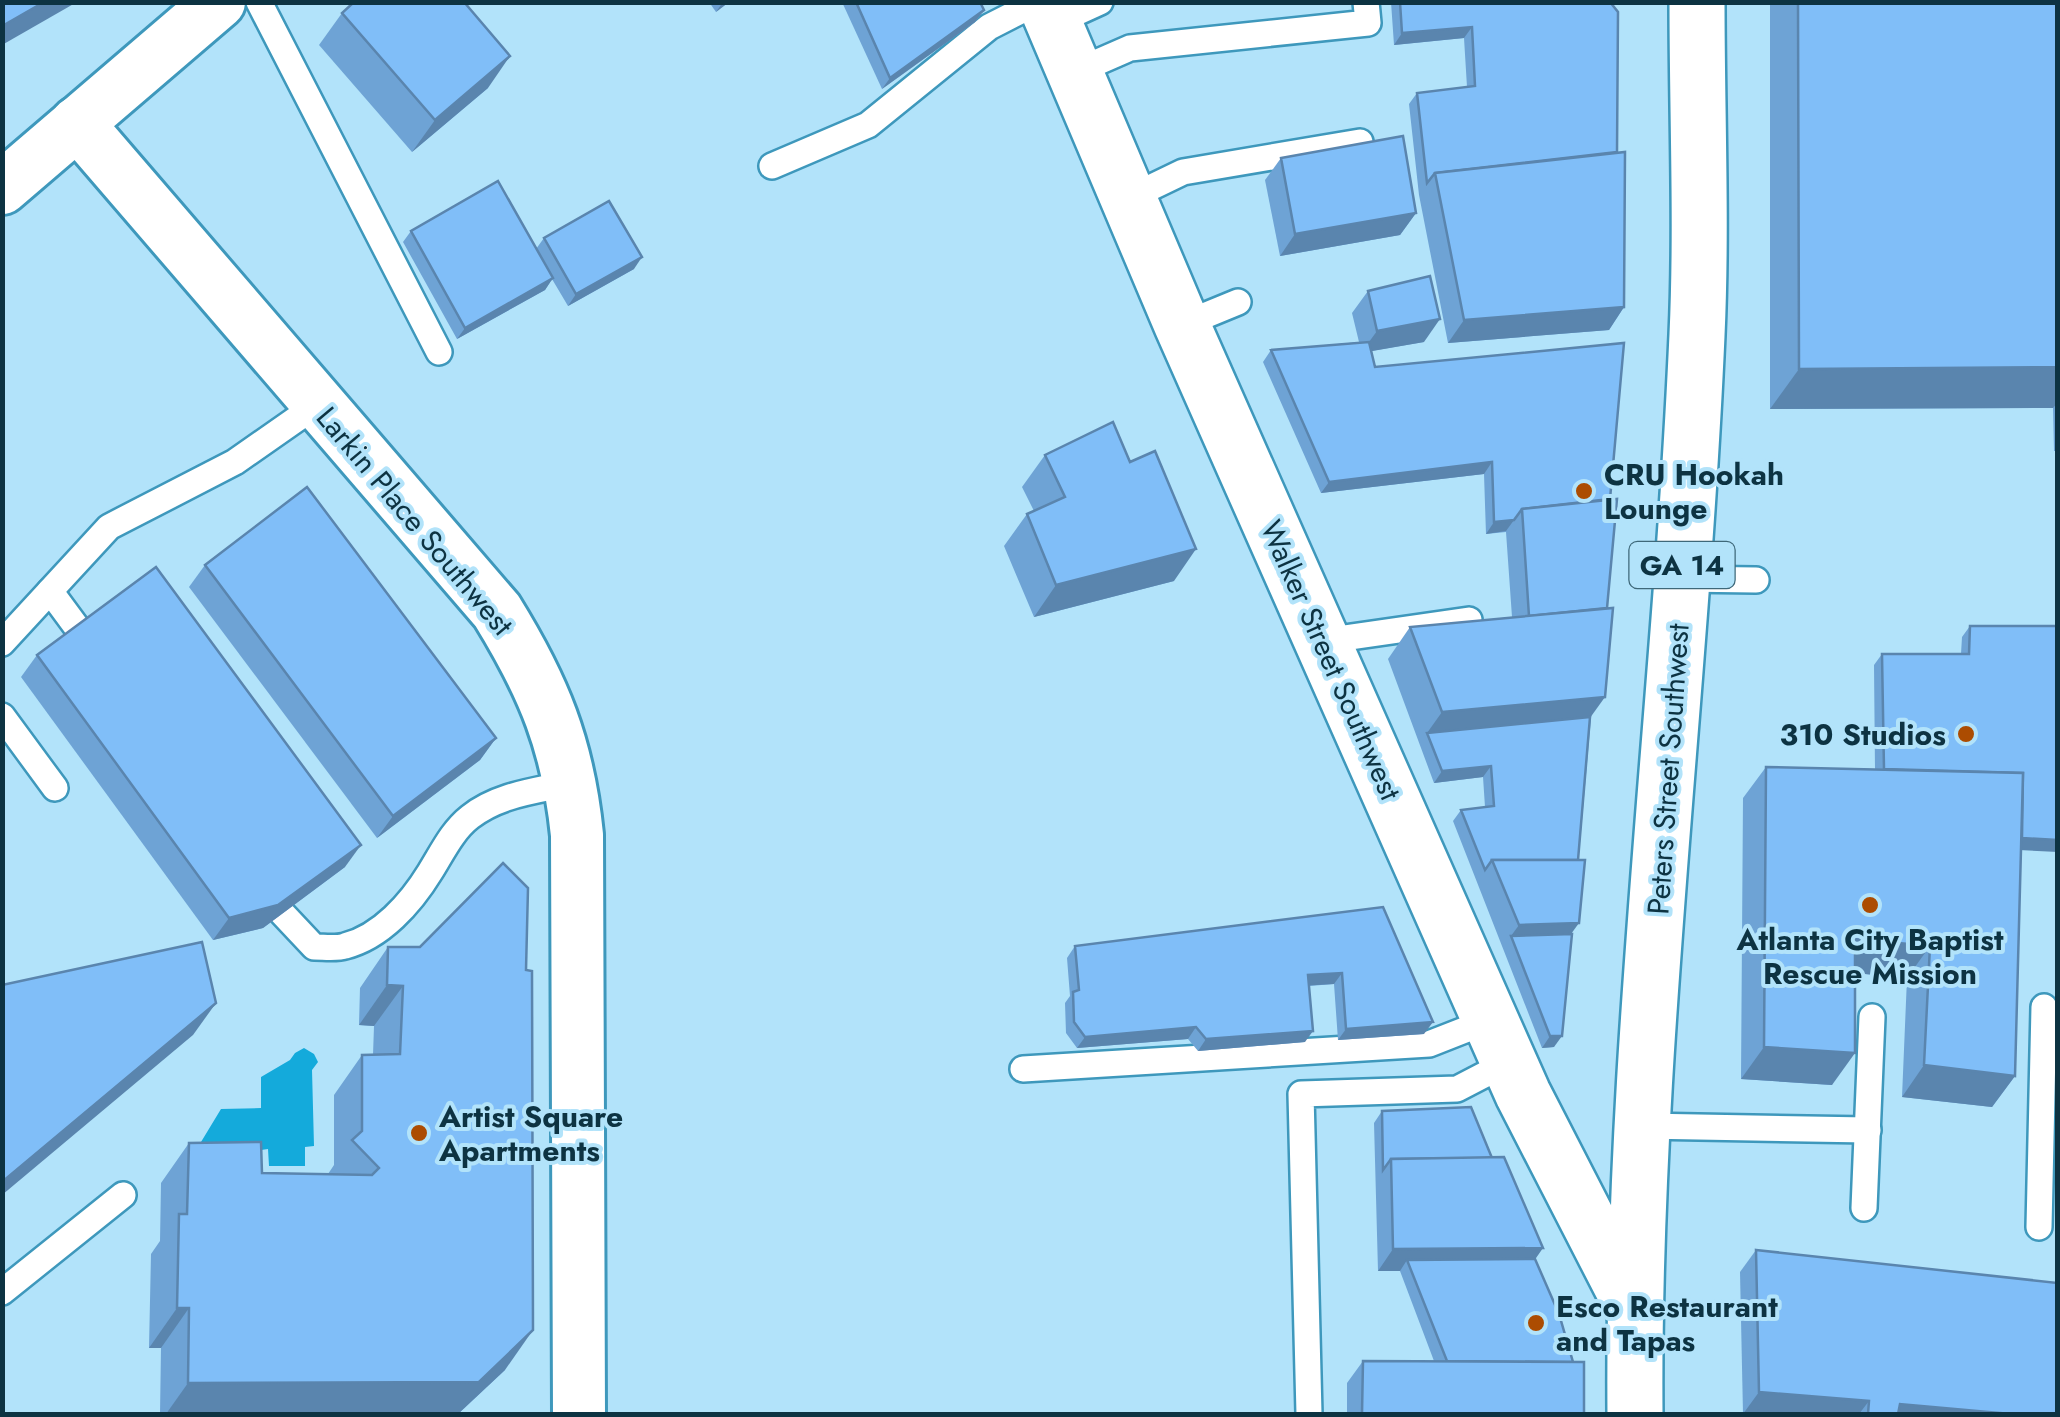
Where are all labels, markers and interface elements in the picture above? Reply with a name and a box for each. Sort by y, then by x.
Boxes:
street label: Larkin Place Southwest [306,397,524,645]
place label: CRU Hookah Lounge [1604,453,1784,530]
marker: CRU Hookah Lounge [1573,480,1595,502]
street label: Walker Street Southwest [1250,513,1412,807]
road number: GA 14 [1630,542,1734,588]
street label: Peters Street Southwest [1636,621,1700,916]
place label: 310 Studios [1780,713,1946,756]
marker: 310 Studios [1955,723,1977,745]
marker: Atlanta City Baptist Rescue Mission [1859,894,1881,916]
place label: Atlanta City Baptist Rescue Mission [1736,918,2004,995]
place label: Artist Square Apartments [438,1095,623,1172]
marker: Artist Square Apartments [408,1122,430,1144]
place label: Esco Restaurant and Tapas [1556,1285,1778,1362]
marker: Esco Restaurant and Tapas [1525,1312,1547,1334]

